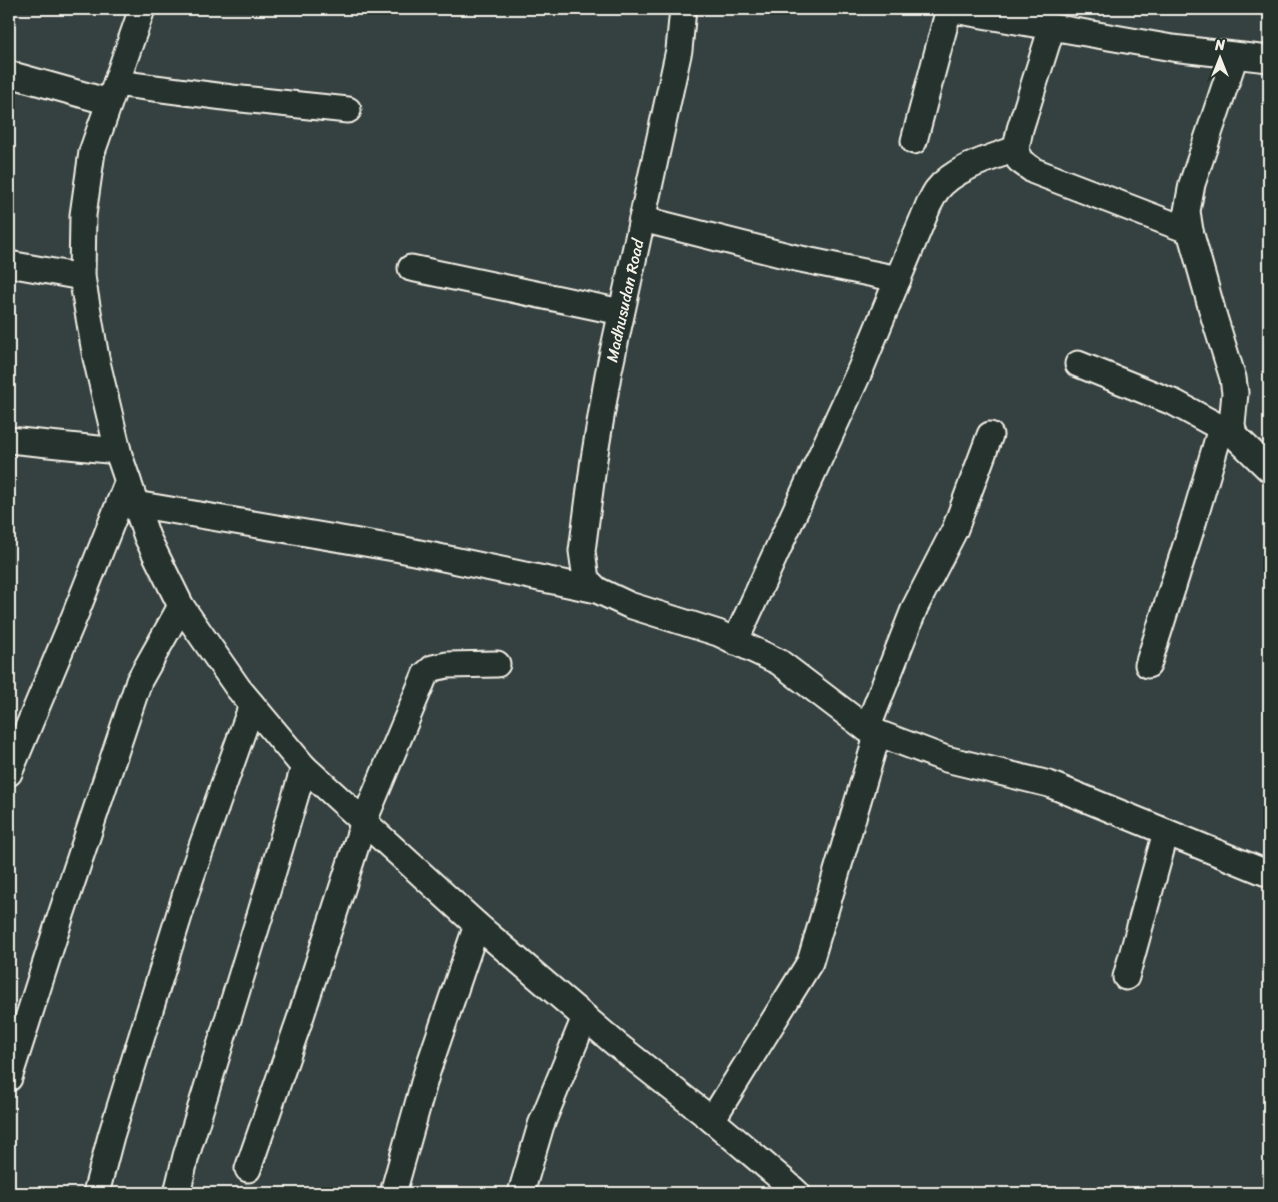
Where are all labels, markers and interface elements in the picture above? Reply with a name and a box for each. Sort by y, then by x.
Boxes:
north arrow [1196,32,1246,82]
text: N [1214,33,1225,58]
street label: Madhusudan Road [597,235,653,365]

